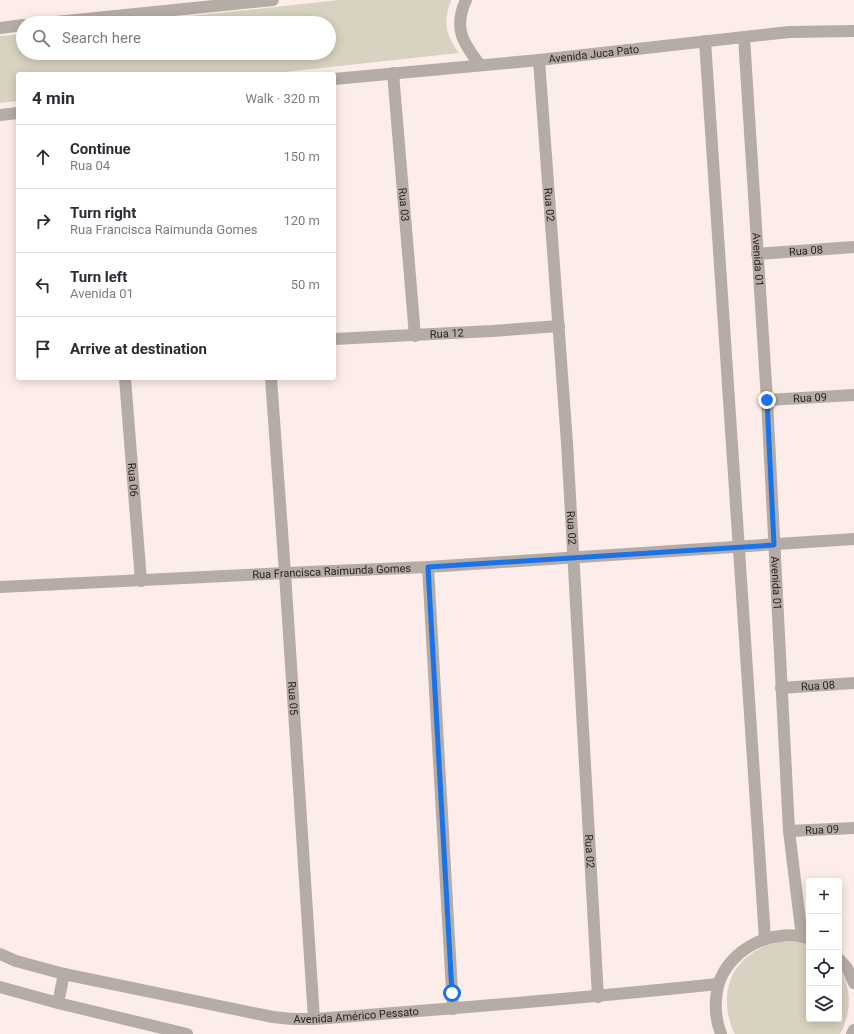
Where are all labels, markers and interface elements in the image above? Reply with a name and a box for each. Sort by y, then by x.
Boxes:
search box [16,16,336,60]
icon: search [30,27,52,49]
text: Search here [62,29,141,47]
street label: Avenida Juca Pato [548,42,640,65]
text: 4 min [32,88,75,108]
text: Walk · 320 m [245,91,320,106]
text: Continue [70,140,131,158]
icon: ahead [32,146,54,168]
text: 150 m [283,149,320,164]
text: Rua 04 [70,158,110,173]
street label: Rua 03 [396,187,412,222]
street label: Rua 02 [542,187,557,222]
text: Turn right [70,204,136,222]
icon: right [32,210,54,232]
text: 120 m [283,213,320,228]
text: Rua Francisca Raimunda Gomes [70,222,258,237]
street label: Avenida 01 [750,232,766,287]
street label: Rua 08 [788,243,823,258]
text: Turn left [70,268,127,286]
icon: left [32,274,54,296]
text: 50 m [291,277,320,292]
text: Avenida 01 [70,286,134,301]
street label: Rua 12 [430,326,464,341]
icon: arrive [32,338,54,360]
text: Arrive at destination [70,340,207,358]
street label: Rua 09 [793,390,827,405]
route end [758,391,776,409]
street label: Rua 06 [125,462,141,497]
street label: Rua 02 [564,511,579,545]
street label: Avenida 01 [768,556,784,610]
street label: Rua Francisca Raimunda Gomes [252,561,412,581]
street label: Rua 08 [801,678,835,693]
street label: Rua 05 [286,681,301,716]
street label: Rua 09 [805,822,839,837]
street label: Rua 02 [582,834,597,869]
map controls [806,878,842,1022]
button: + [806,878,842,914]
button: − [806,914,842,950]
button: locate [806,950,842,986]
route start [443,984,461,1002]
button: layers [806,986,842,1022]
street label: Avenida Américo Pessato [294,1005,419,1026]

